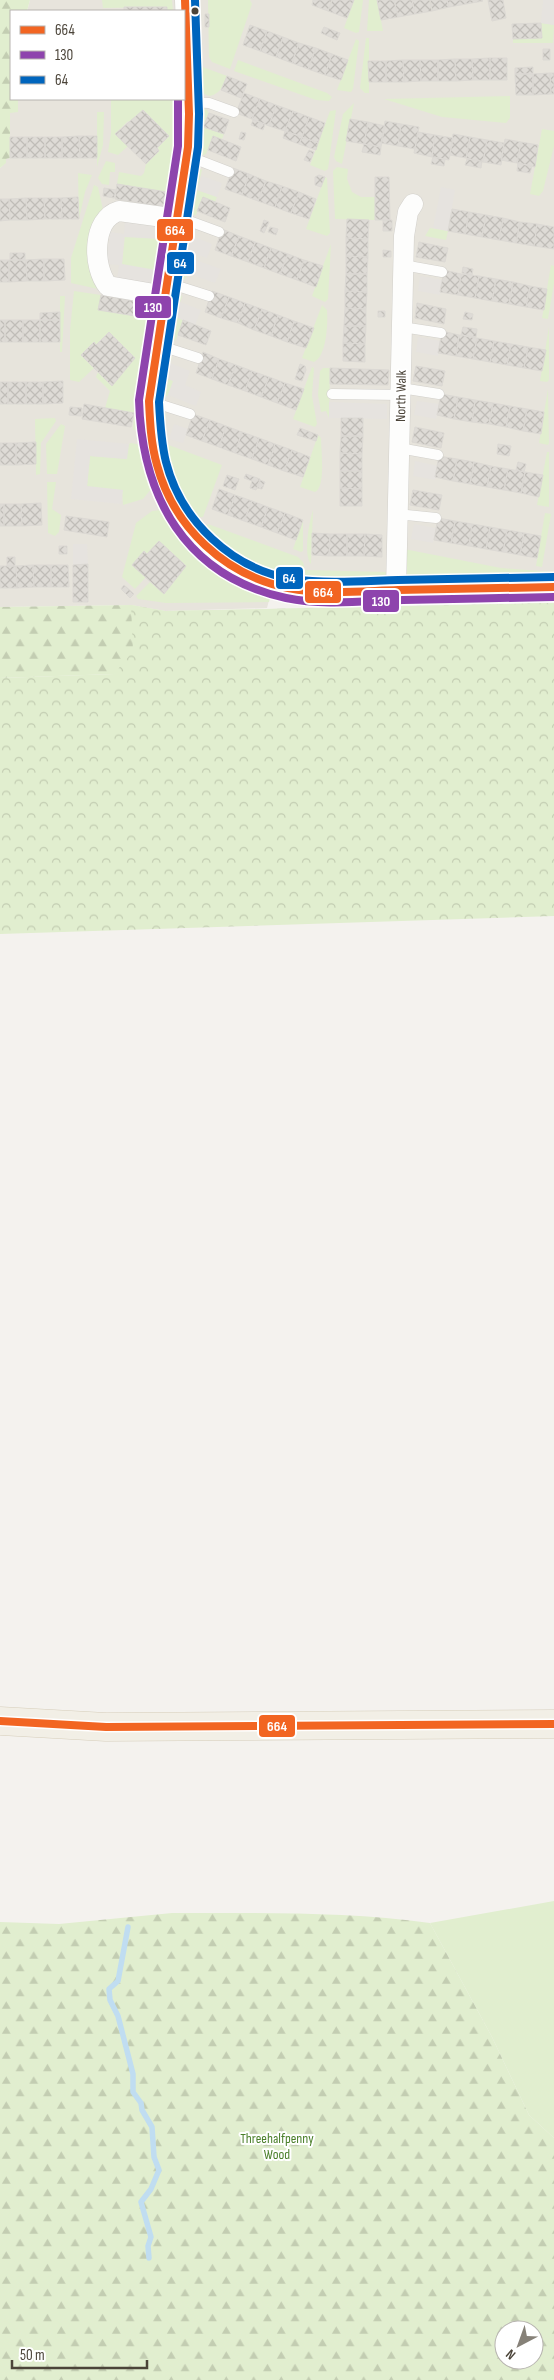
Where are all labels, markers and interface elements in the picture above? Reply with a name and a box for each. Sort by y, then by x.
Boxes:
unlabelled marker [190,6,200,16]
legend [10,10,185,100]
text: 664 [55,21,75,40]
text: 130 [55,46,73,65]
text: 64 [55,71,68,90]
line badge: 664 [156,218,194,242]
text: 664 [165,222,185,239]
line badge: 64 [166,251,195,275]
text: 64 [173,255,187,272]
line badge: 130 [134,295,172,319]
text: 130 [144,299,163,316]
street label: North Walk [392,369,410,422]
line badge: 64 [275,566,304,590]
text: 64 [282,570,296,587]
line badge: 664 [304,580,342,604]
text: 664 [313,584,333,601]
line badge: 130 [362,589,400,613]
text: 130 [372,593,391,610]
line badge: 664 [258,1714,296,1738]
text: 664 [267,1718,287,1735]
park label: Threehalfpenny Wood [240,2130,314,2163]
north arrow [494,2320,544,2370]
scale bar [12,2338,148,2370]
text: 50 m [20,2346,45,2365]
text: N [502,2346,519,2363]

